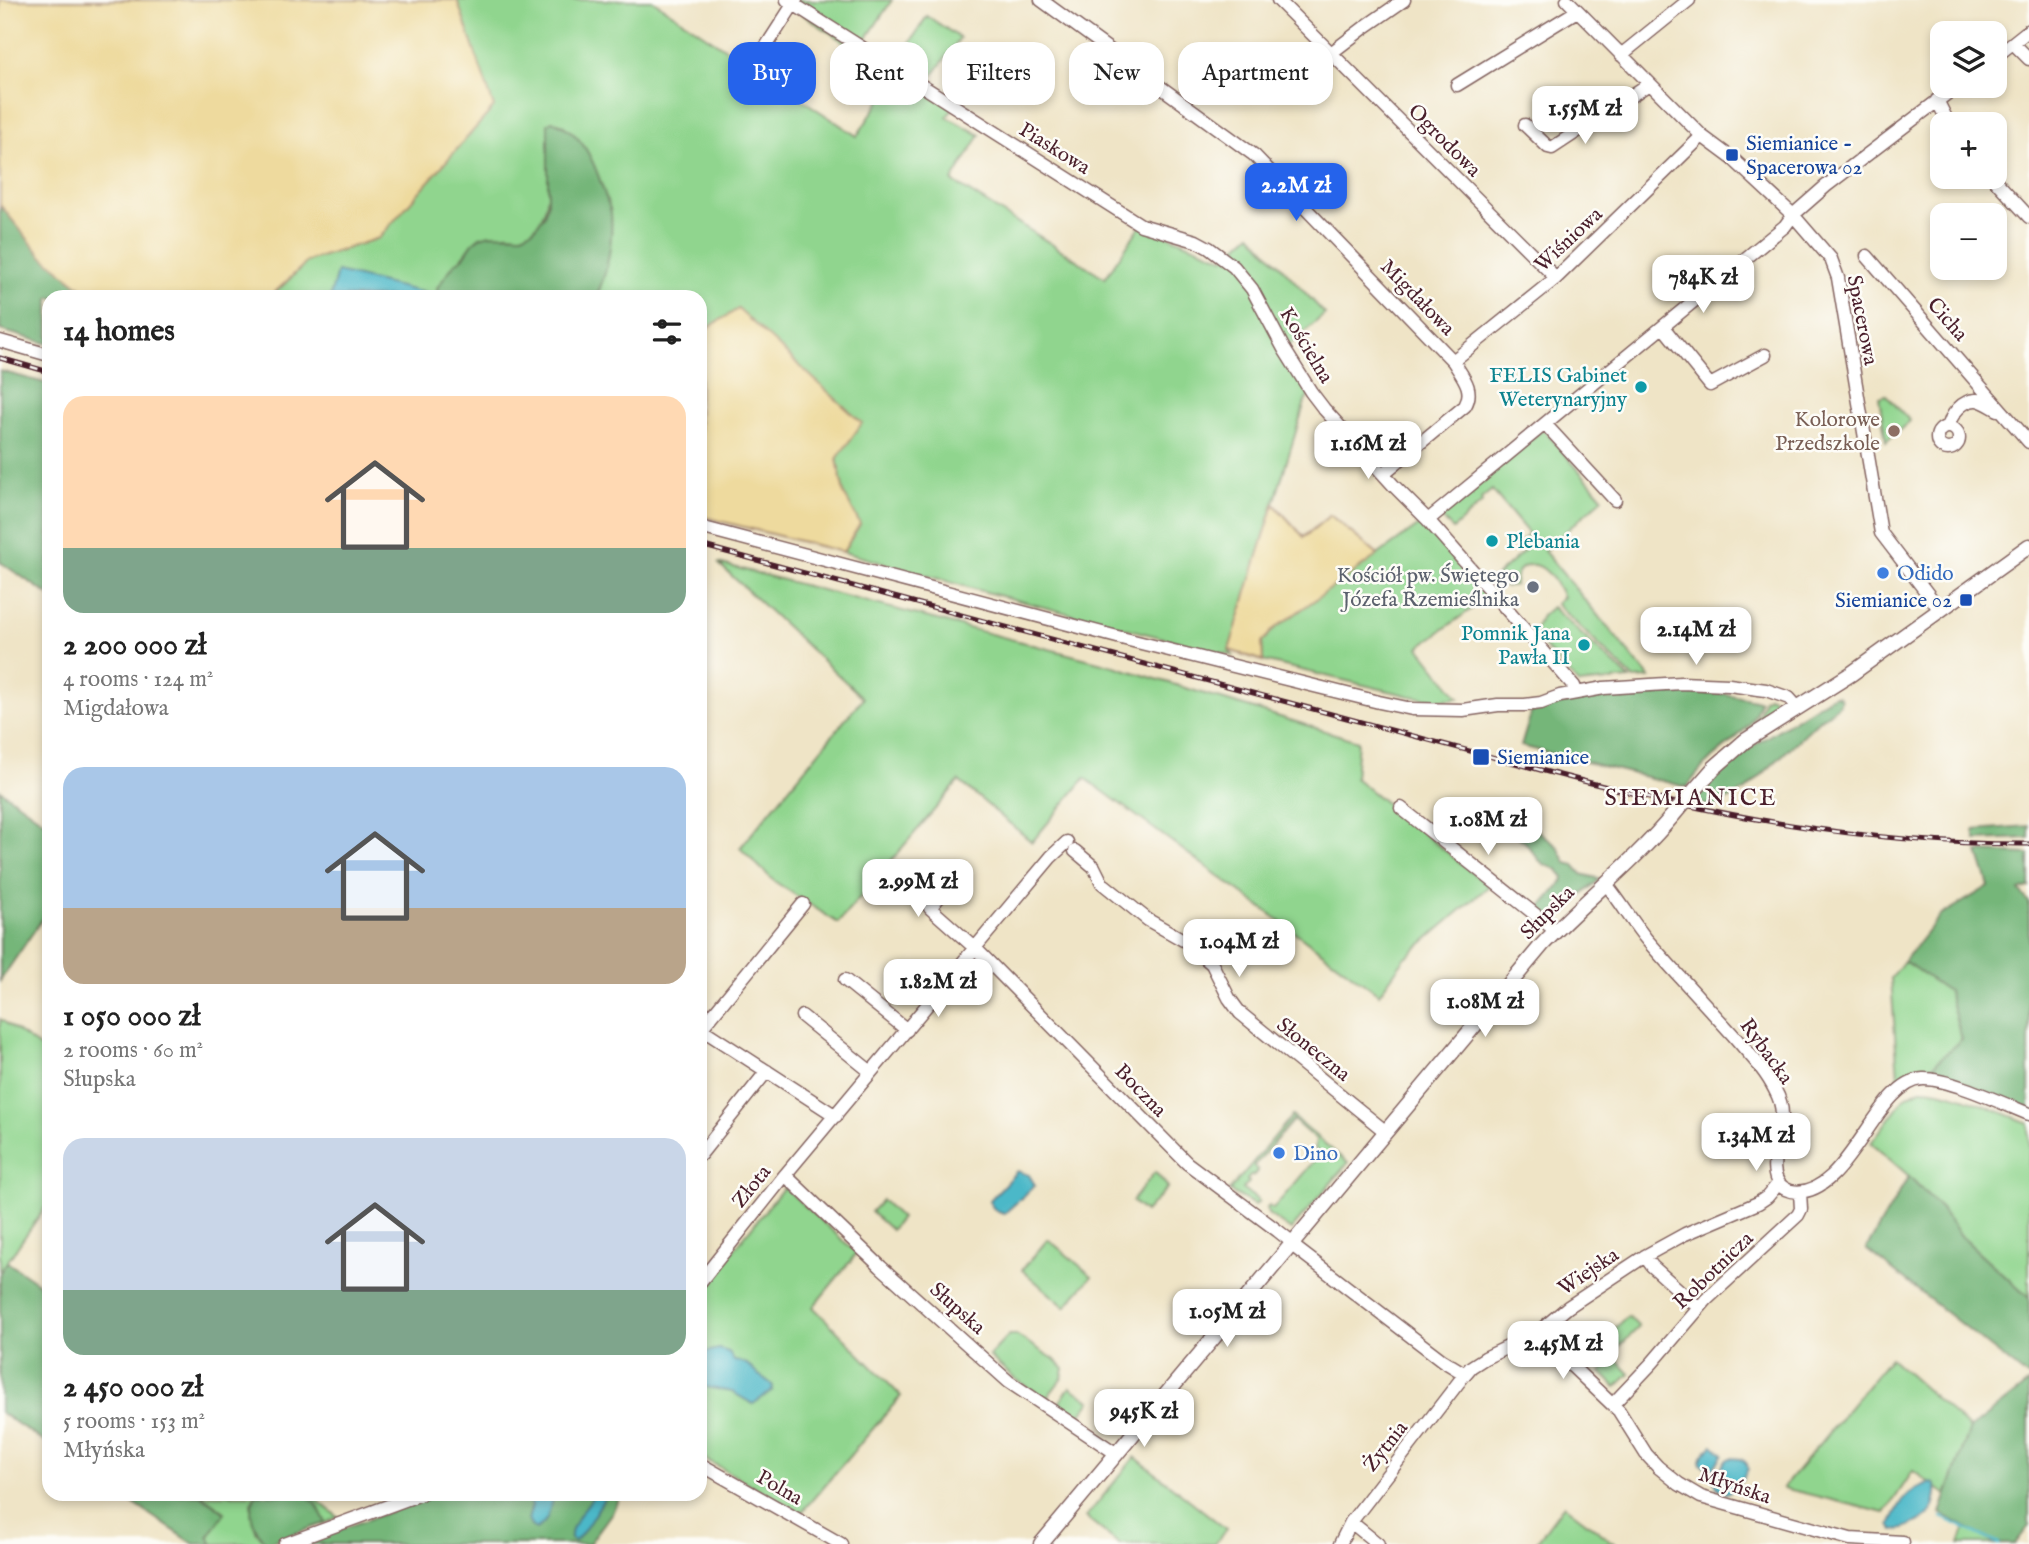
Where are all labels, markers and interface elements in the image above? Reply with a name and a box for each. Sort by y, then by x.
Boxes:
map controls [1930,21,2007,280]
button: layers [1930,21,2007,98]
chip: Buy [728,42,816,105]
chip: Rent [830,42,928,105]
chip: Filters [942,42,1055,105]
chip: New [1069,42,1164,105]
chip: Apartment [1178,42,1333,105]
pin: 1.55M zł [1513,86,1657,146]
text: 1.55M zł [1548,94,1622,123]
street label: Ogrodowa [1402,99,1487,184]
button: + [1930,112,2007,189]
street label: Piaskowa [1013,117,1096,182]
place label: Siemianice - Spacerowa 02 [1746,131,1862,182]
marker: Siemianice - Spacerowa 02 [1724,147,1740,163]
pin: 2.2M zł [1231,164,1361,223]
text: 2.2M zł [1261,171,1331,200]
street label: Wiśniowa [1529,201,1610,279]
button: − [1930,203,2007,280]
street label: Migdałowa [1374,254,1461,343]
pin: 784K zł [1638,256,1768,315]
text: 784K zł [1668,263,1738,292]
street label: Spacerowa [1840,273,1884,369]
street label: Cicha [1920,292,1974,348]
street label: Kościelna [1273,303,1339,390]
text: 14 homes [63,313,175,351]
icon: filters [648,313,686,351]
place label: FELIS Gabinet Weterynaryjny [1489,363,1628,414]
marker: FELIS Gabinet Weterynaryjny [1633,379,1649,395]
place label: Kolorowe Przedszkole [1775,407,1880,458]
pin: 1.16M zł [1296,421,1440,481]
marker: Kolorowe Przedszkole [1886,423,1902,439]
text: 1.16M zł [1330,429,1406,458]
icon: home [312,442,438,568]
place label: Plebania [1506,529,1581,556]
marker: Plebania [1484,533,1500,549]
place label: Odido [1897,561,1954,588]
place label: Kościół pw. Świętego Józefa Rzemieślnika [1337,562,1520,614]
marker: Odido [1875,565,1891,581]
marker: Kościół pw. Świętego Józefa Rzemieślnika [1525,579,1541,595]
place label: Siemianice 02 [1835,588,1952,615]
marker: Siemianice 02 [1958,592,1974,608]
pin: 2.14M zł [1624,608,1768,667]
text: 2.14M zł [1656,615,1736,644]
place label: Pomnik Jana Pawła II [1461,621,1571,672]
text: 2 200 000 zł [63,627,207,665]
marker: Pomnik Jana Pawła II [1576,637,1592,653]
text: 4 rooms · 124 m² [63,665,213,694]
text: Migdałowa [63,694,169,723]
place label: Siemianice [1497,745,1590,772]
marker: Siemianice [1471,747,1491,767]
district label: SIEMIANICE [1604,783,1778,814]
pin: 1.08M zł [1416,798,1560,857]
text: 1.08M zł [1449,805,1527,834]
icon: home [312,813,438,939]
pin: 2.99M zł [846,860,990,919]
text: 2.99M zł [878,867,958,896]
street label: Słupska [1515,879,1582,946]
pin: 1.04M zł [1167,920,1311,979]
text: 1.04M zł [1199,927,1279,956]
pin: 1.82M zł [866,960,1010,1019]
text: 1.82M zł [900,967,976,996]
pin: 1.08M zł [1413,979,1557,1039]
text: 1.08M zł [1446,987,1524,1016]
text: 1 050 000 zł [63,998,200,1036]
street label: Słoneczna [1271,1012,1356,1089]
street label: Rybacka [1733,1014,1799,1091]
text: 2 rooms · 60 m² [63,1036,203,1065]
street label: Boczna [1108,1059,1173,1124]
text: Słupska [63,1065,136,1094]
pin: 1.34M zł [1684,1114,1828,1173]
text: 1.34M zł [1718,1121,1794,1150]
place label: Dino [1293,1141,1338,1168]
marker: Dino [1271,1145,1287,1161]
street label: Złota [727,1159,778,1214]
icon: home [312,1184,438,1310]
street label: Robotnicza [1668,1225,1761,1316]
street label: Wiejska [1553,1242,1625,1302]
street label: Słupska [923,1277,991,1342]
pin: 1.05M zł [1155,1290,1299,1349]
text: 1.05M zł [1189,1297,1265,1326]
pin: 2.45M zł [1491,1322,1635,1381]
text: 2.45M zł [1523,1329,1603,1358]
text: 2 450 000 zł [63,1369,203,1407]
pin: 945K zł [1079,1390,1209,1449]
text: 945K zł [1110,1397,1178,1426]
text: 5 rooms · 153 m² [63,1407,205,1436]
street label: Żytnia [1358,1415,1415,1478]
text: Młyńska [63,1436,145,1465]
street label: Młyńska [1695,1461,1775,1512]
street label: Polna [751,1464,808,1513]

